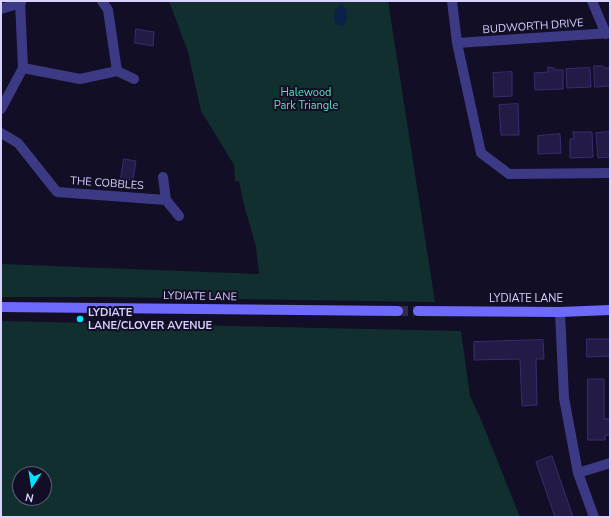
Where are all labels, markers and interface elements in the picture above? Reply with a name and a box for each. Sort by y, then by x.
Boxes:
street label: BUDWORTH DRIVE [482,17,584,37]
park label: Halewood Park Triangle [274,86,338,112]
street label: THE COBBLES [70,175,144,193]
street label: LYDIATE LANE [163,290,237,304]
street label: LYDIATE LANE [489,292,563,306]
place label: LYDIATE LANE/CLOVER AVENUE [88,306,212,332]
marker: LYDIATE LANE/CLOVER AVENUE [75,314,85,324]
north arrow [12,466,52,506]
text: N [24,489,35,505]

